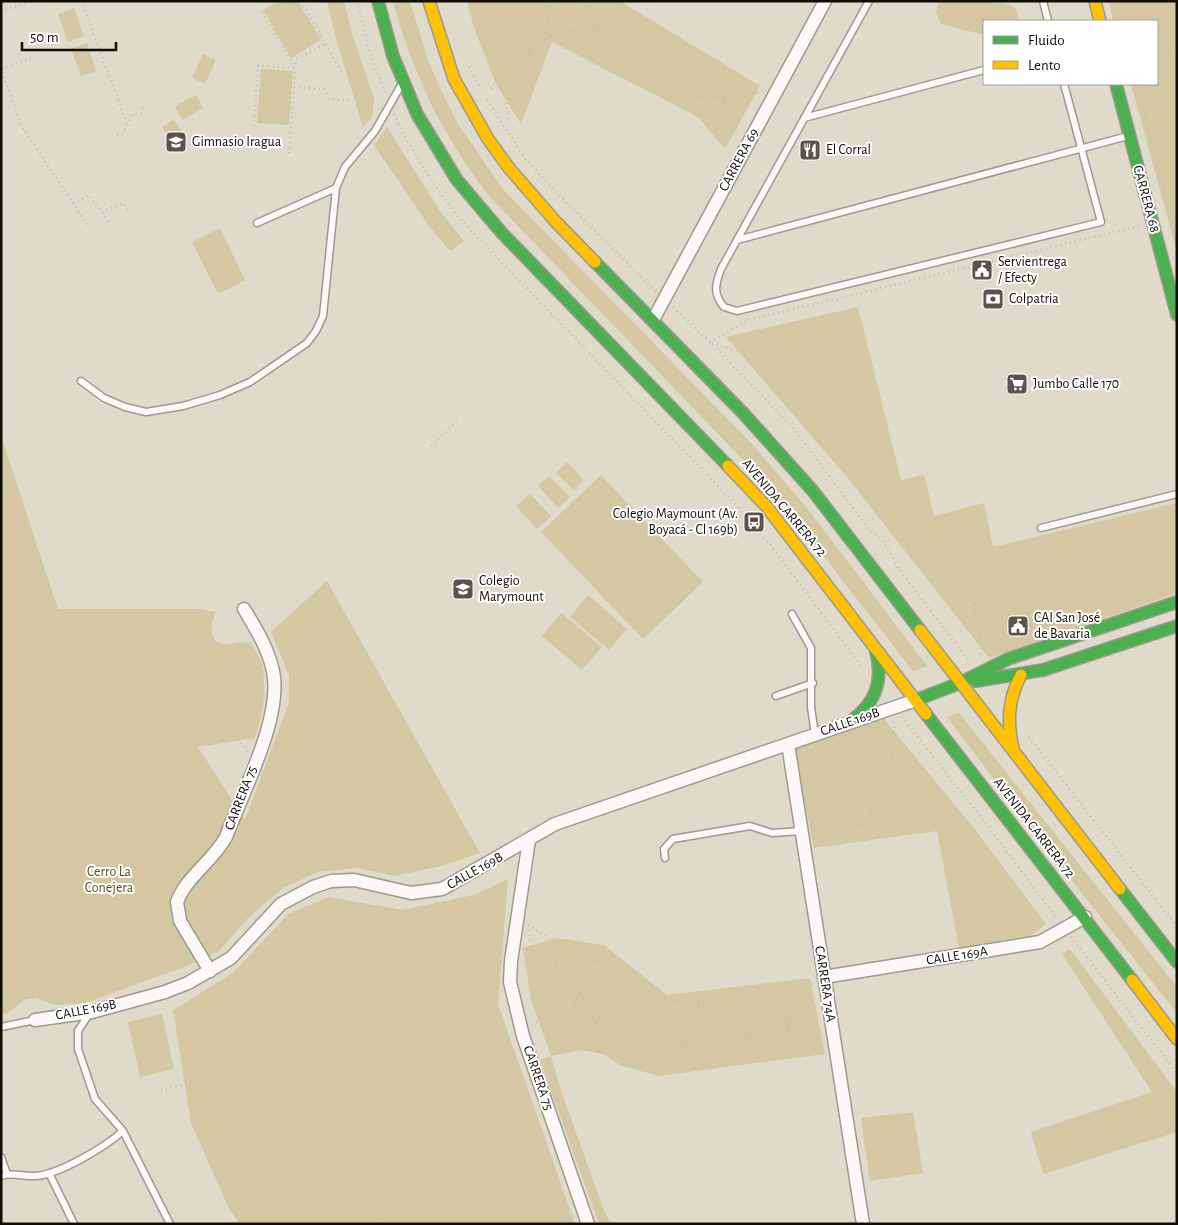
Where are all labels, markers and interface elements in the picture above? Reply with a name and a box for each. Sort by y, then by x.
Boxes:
scale bar [22,20,116,52]
legend [983,20,1158,85]
text: 50 m [30,30,59,45]
text: Fluido [1028,33,1065,48]
text: Lento [1028,58,1061,73]
street label: CARRERA 69 [717,126,761,194]
school or university icon: Gimnasio Iragua [164,130,188,154]
place label: Gimnasio Iragua [192,135,282,149]
restaurant icon: El Corral [798,138,822,162]
place label: El Corral [826,143,871,157]
street label: CARRERA 68 [1130,164,1162,234]
place label: Servientrega / Efecty [998,255,1067,285]
public building icon: Servientrega / Efecty [970,258,994,282]
bank icon: Colpatria [981,287,1005,311]
place label: Colpatria [1009,292,1059,306]
supermarket icon: Jumbo Calle 170 [1005,372,1029,396]
place label: Jumbo Calle 170 [1033,377,1119,391]
street label: AVENIDA CARRERA 72 [739,456,829,560]
place label: Colegio Maymount (Av. Boyacá - Cl 169b) [613,507,738,537]
bus stop icon: Colegio Maymount (Av. Boyacá - Cl 169b) [742,510,766,534]
place label: Colegio Marymount [479,574,544,604]
school or university icon: Colegio Marymount [451,577,475,601]
place label: CAI San José de Bavaria [1034,611,1100,641]
public building icon: CAI San José de Bavaria [1006,614,1030,638]
street label: CALLE 169B [819,705,881,739]
street label: CARRERA 75 [222,764,260,832]
street label: AVENIDA CARRERA 72 [991,775,1077,881]
street label: CALLE 169B [445,850,505,892]
park label: Cerro La Conejera [85,865,134,895]
street label: CALLE 169A [925,944,989,968]
street label: CARRERA 74A [812,945,838,1023]
street label: CALLE 169B [54,997,118,1023]
street label: CARRERA 75 [520,1044,556,1112]

